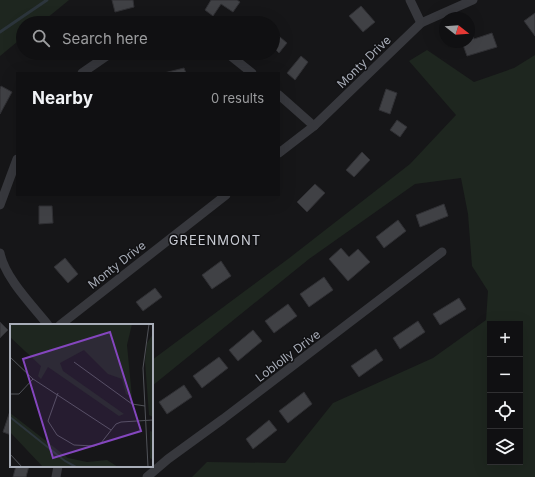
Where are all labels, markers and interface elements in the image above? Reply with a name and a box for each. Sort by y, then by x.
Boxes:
north arrow [439,12,475,48]
search box [16,16,280,60]
icon: search [30,27,52,49]
text: Search here [62,29,148,48]
street label: Monty Drive [334,32,394,91]
text: Nearby [32,88,93,108]
text: 0 results [211,90,264,106]
district label: GREENMONT [169,232,261,248]
street label: Monty Drive [85,237,149,292]
map controls [487,321,523,465]
button: + [487,321,523,357]
inset map [10,324,153,467]
street label: Loblolly Drive [252,326,323,385]
button: − [487,357,523,393]
button: locate [487,393,523,429]
button: layers [487,429,523,465]

